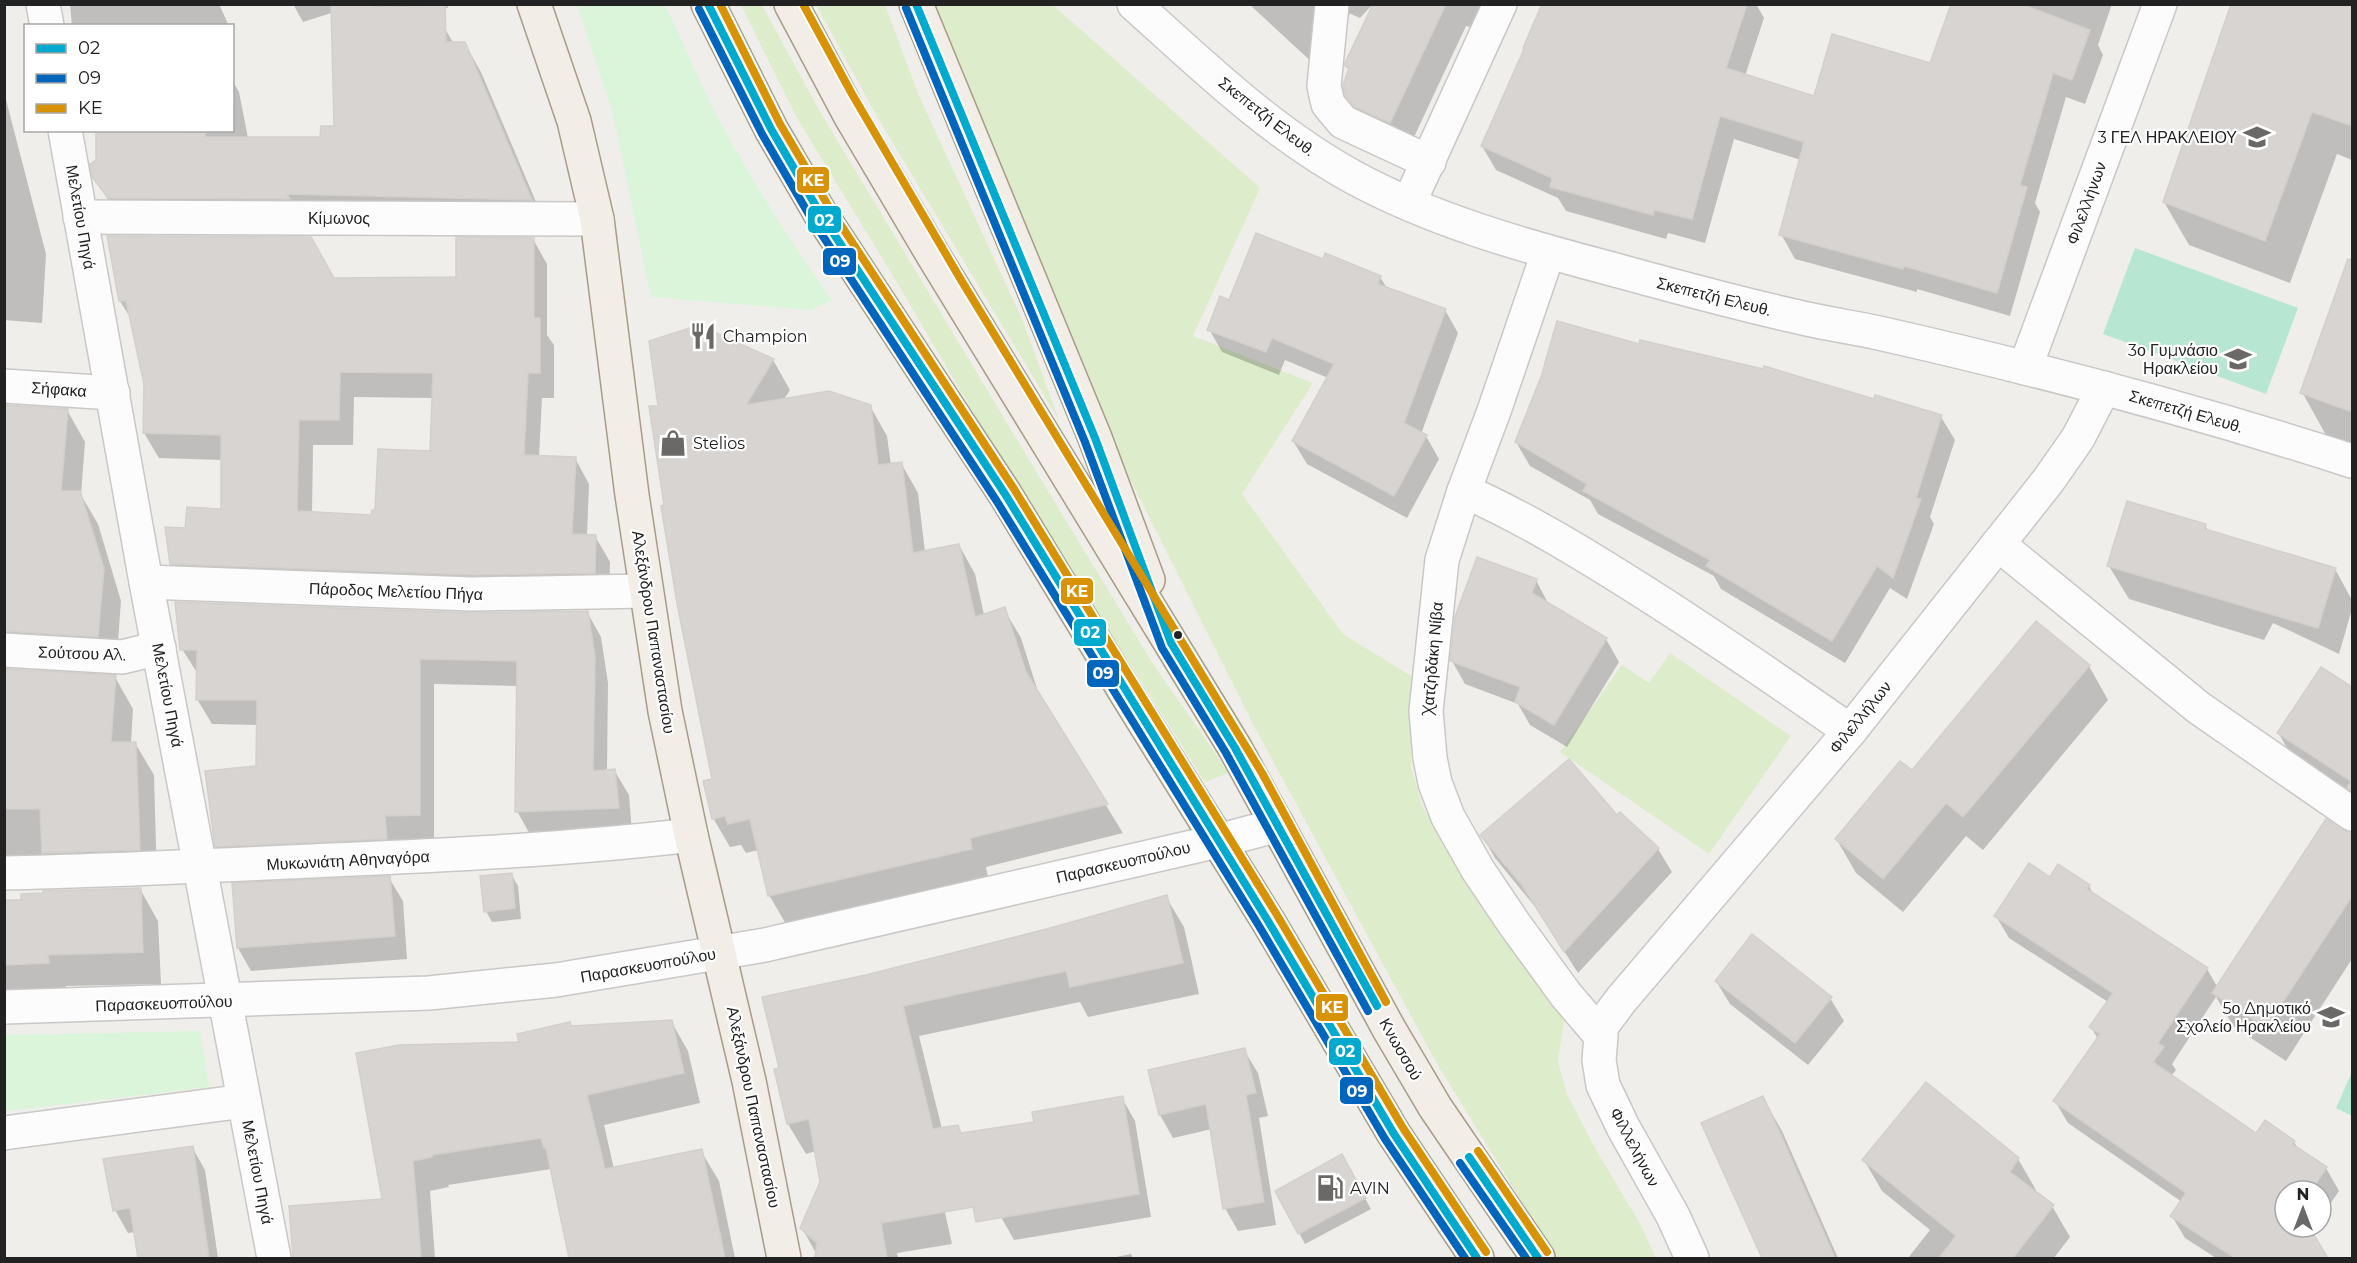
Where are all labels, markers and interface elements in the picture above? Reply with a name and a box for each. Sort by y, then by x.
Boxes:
legend [24,24,234,132]
text: 02 [78,37,100,59]
text: 09 [78,67,101,89]
street label: Σκεπετζή Ελευθ. [1215,73,1319,160]
text: KE [78,97,103,119]
school or university icon: 3 ΓΕΛ ΗΡΑΚΛΕΙΟΥ [2242,122,2272,152]
place label: 3 ΓΕΛ ΗΡΑΚΛΕΙΟΥ [2098,128,2237,147]
street label: Φιλελλήνων [2063,159,2110,247]
street label: Μελετίου Πηγά [62,163,99,271]
line badge: KE [796,166,830,194]
text: KE [802,171,824,190]
line badge: 02 [807,205,842,234]
street label: Κίμωνος [308,209,370,228]
text: 02 [814,211,834,230]
line badge: 09 [822,247,857,276]
text: 09 [829,252,851,271]
street label: Σκεπετζή Ελευθ. [1655,273,1773,320]
restaurant icon: Champion [688,321,718,351]
place label: Champion [723,327,808,346]
place label: 3ο Γυμνάσιο Ηρακλείου [2128,341,2218,378]
school or university icon: 3ο Γυμνάσιο Ηρακλείου [2223,344,2253,374]
street label: Σήφακα [31,378,87,401]
street label: Σκεπετζή Ελευθ. [2127,386,2245,437]
shop icon: Stelios [658,428,688,458]
place label: Stelios [693,434,745,453]
street label: Αλεξάνδρου Παπαναστασίου [628,529,679,735]
line badge: KE [1060,577,1094,605]
street label: Πάροδος Μελετίου Πήγα [309,579,483,604]
text: KE [1066,582,1088,601]
street label: Χατζηδάκη Νίβα [1418,601,1447,717]
line badge: 02 [1073,618,1107,647]
text: 02 [1080,623,1100,642]
unlabelled marker [1172,629,1184,641]
street label: Μελετίου Πηγά [148,641,187,749]
street label: Σούτσου Αλ. [38,642,126,665]
line badge: 09 [1086,659,1120,688]
text: 09 [1092,664,1114,683]
street label: Φιλελλήλων [1825,677,1895,757]
street label: Παρασκευοπούλου [1054,838,1192,887]
street label: Μυκωνιάτη Αθηναγόρα [266,847,430,874]
street label: Παρασκευοπούλου [579,944,717,987]
street label: Παρασκευοπούλου [95,992,233,1015]
line badge: KE [1315,993,1349,1022]
text: KE [1321,998,1343,1017]
place label: 5ο Δημοτικό Σχολείο Ηρακλείου [2176,999,2311,1036]
school or university icon: 5ο Δημοτικό Σχολείο Ηρακλείου [2316,1002,2346,1032]
street label: Αλεξάνδρου Παπαναστασίου [723,1005,784,1210]
street label: Κνωσσού [1375,1015,1426,1084]
line badge: 02 [1328,1037,1362,1066]
text: 02 [1335,1042,1355,1061]
line badge: 09 [1339,1076,1374,1105]
text: 09 [1346,1082,1368,1101]
street label: Φιλλελήνων [1606,1104,1663,1190]
street label: Μελετίου Πηγά [238,1118,277,1226]
fuel station icon: AVIN [1315,1173,1345,1203]
place label: AVIN [1350,1179,1390,1198]
north arrow [2273,1179,2333,1239]
text: N [2297,1185,2309,1204]

